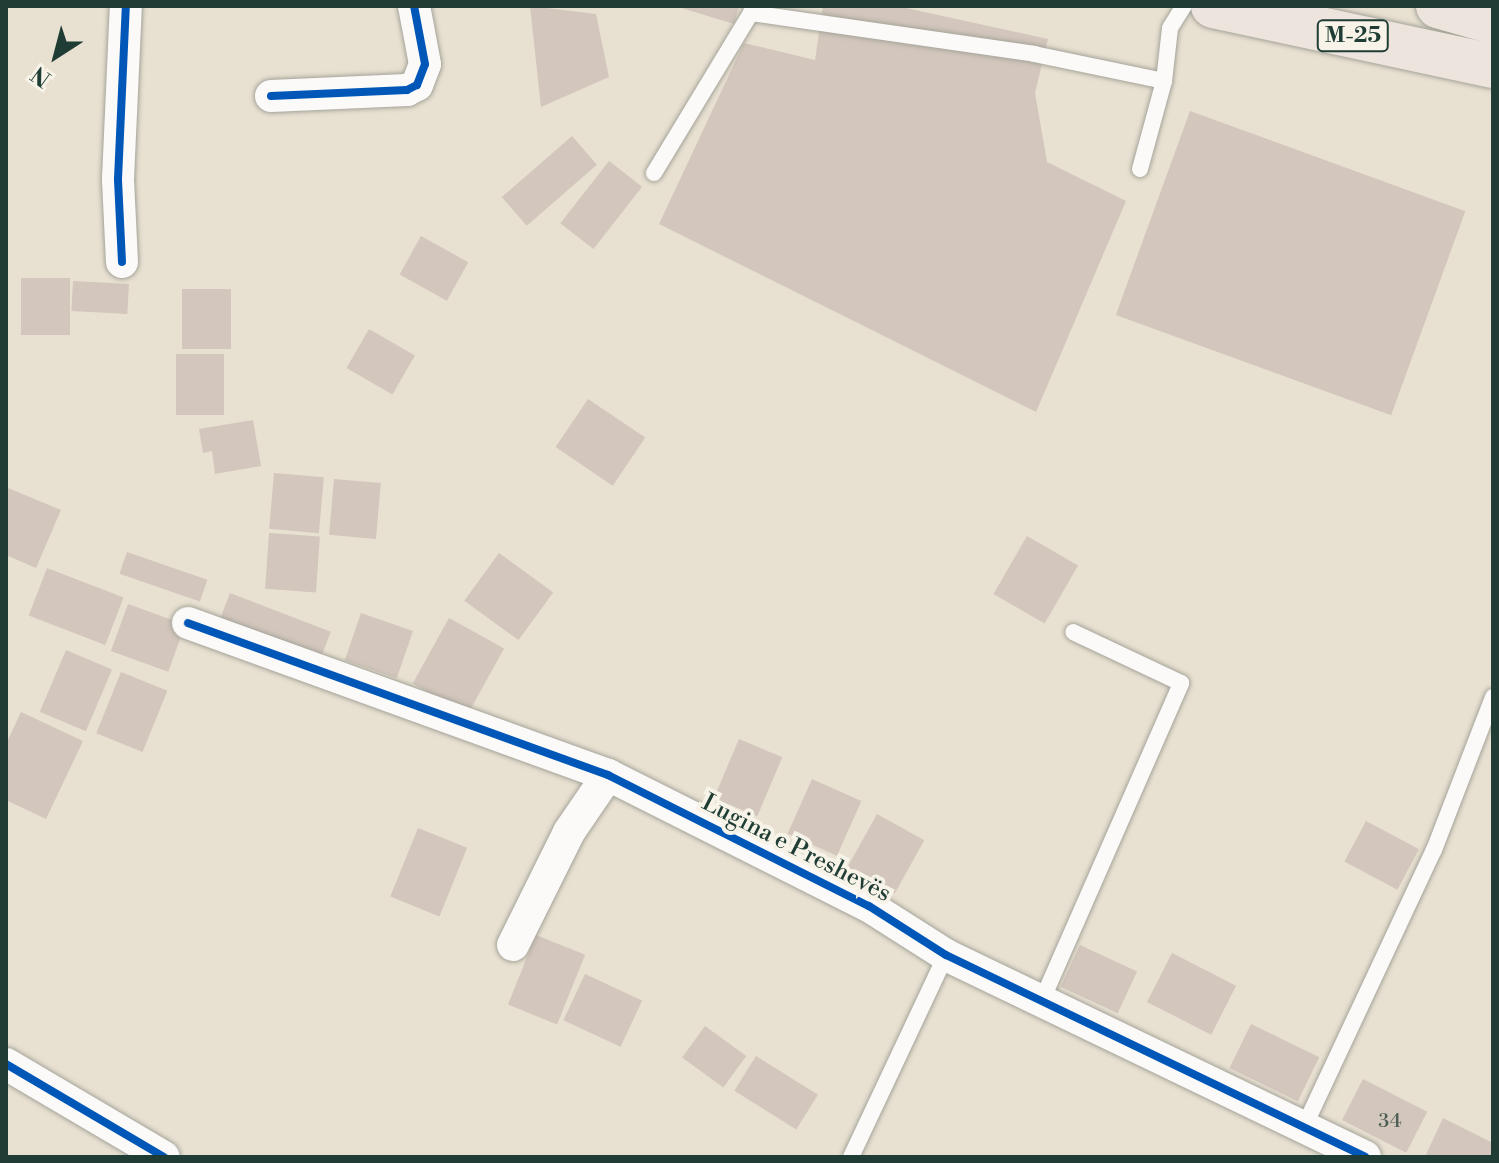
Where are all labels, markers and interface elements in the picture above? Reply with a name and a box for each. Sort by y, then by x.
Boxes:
north arrow [16,16,96,96]
road number: M-25 [1315,18,1391,54]
text: N [27,60,57,92]
street label: Lugina e Preshevës [697,789,895,909]
house number: 34 [1378,1109,1402,1133]

